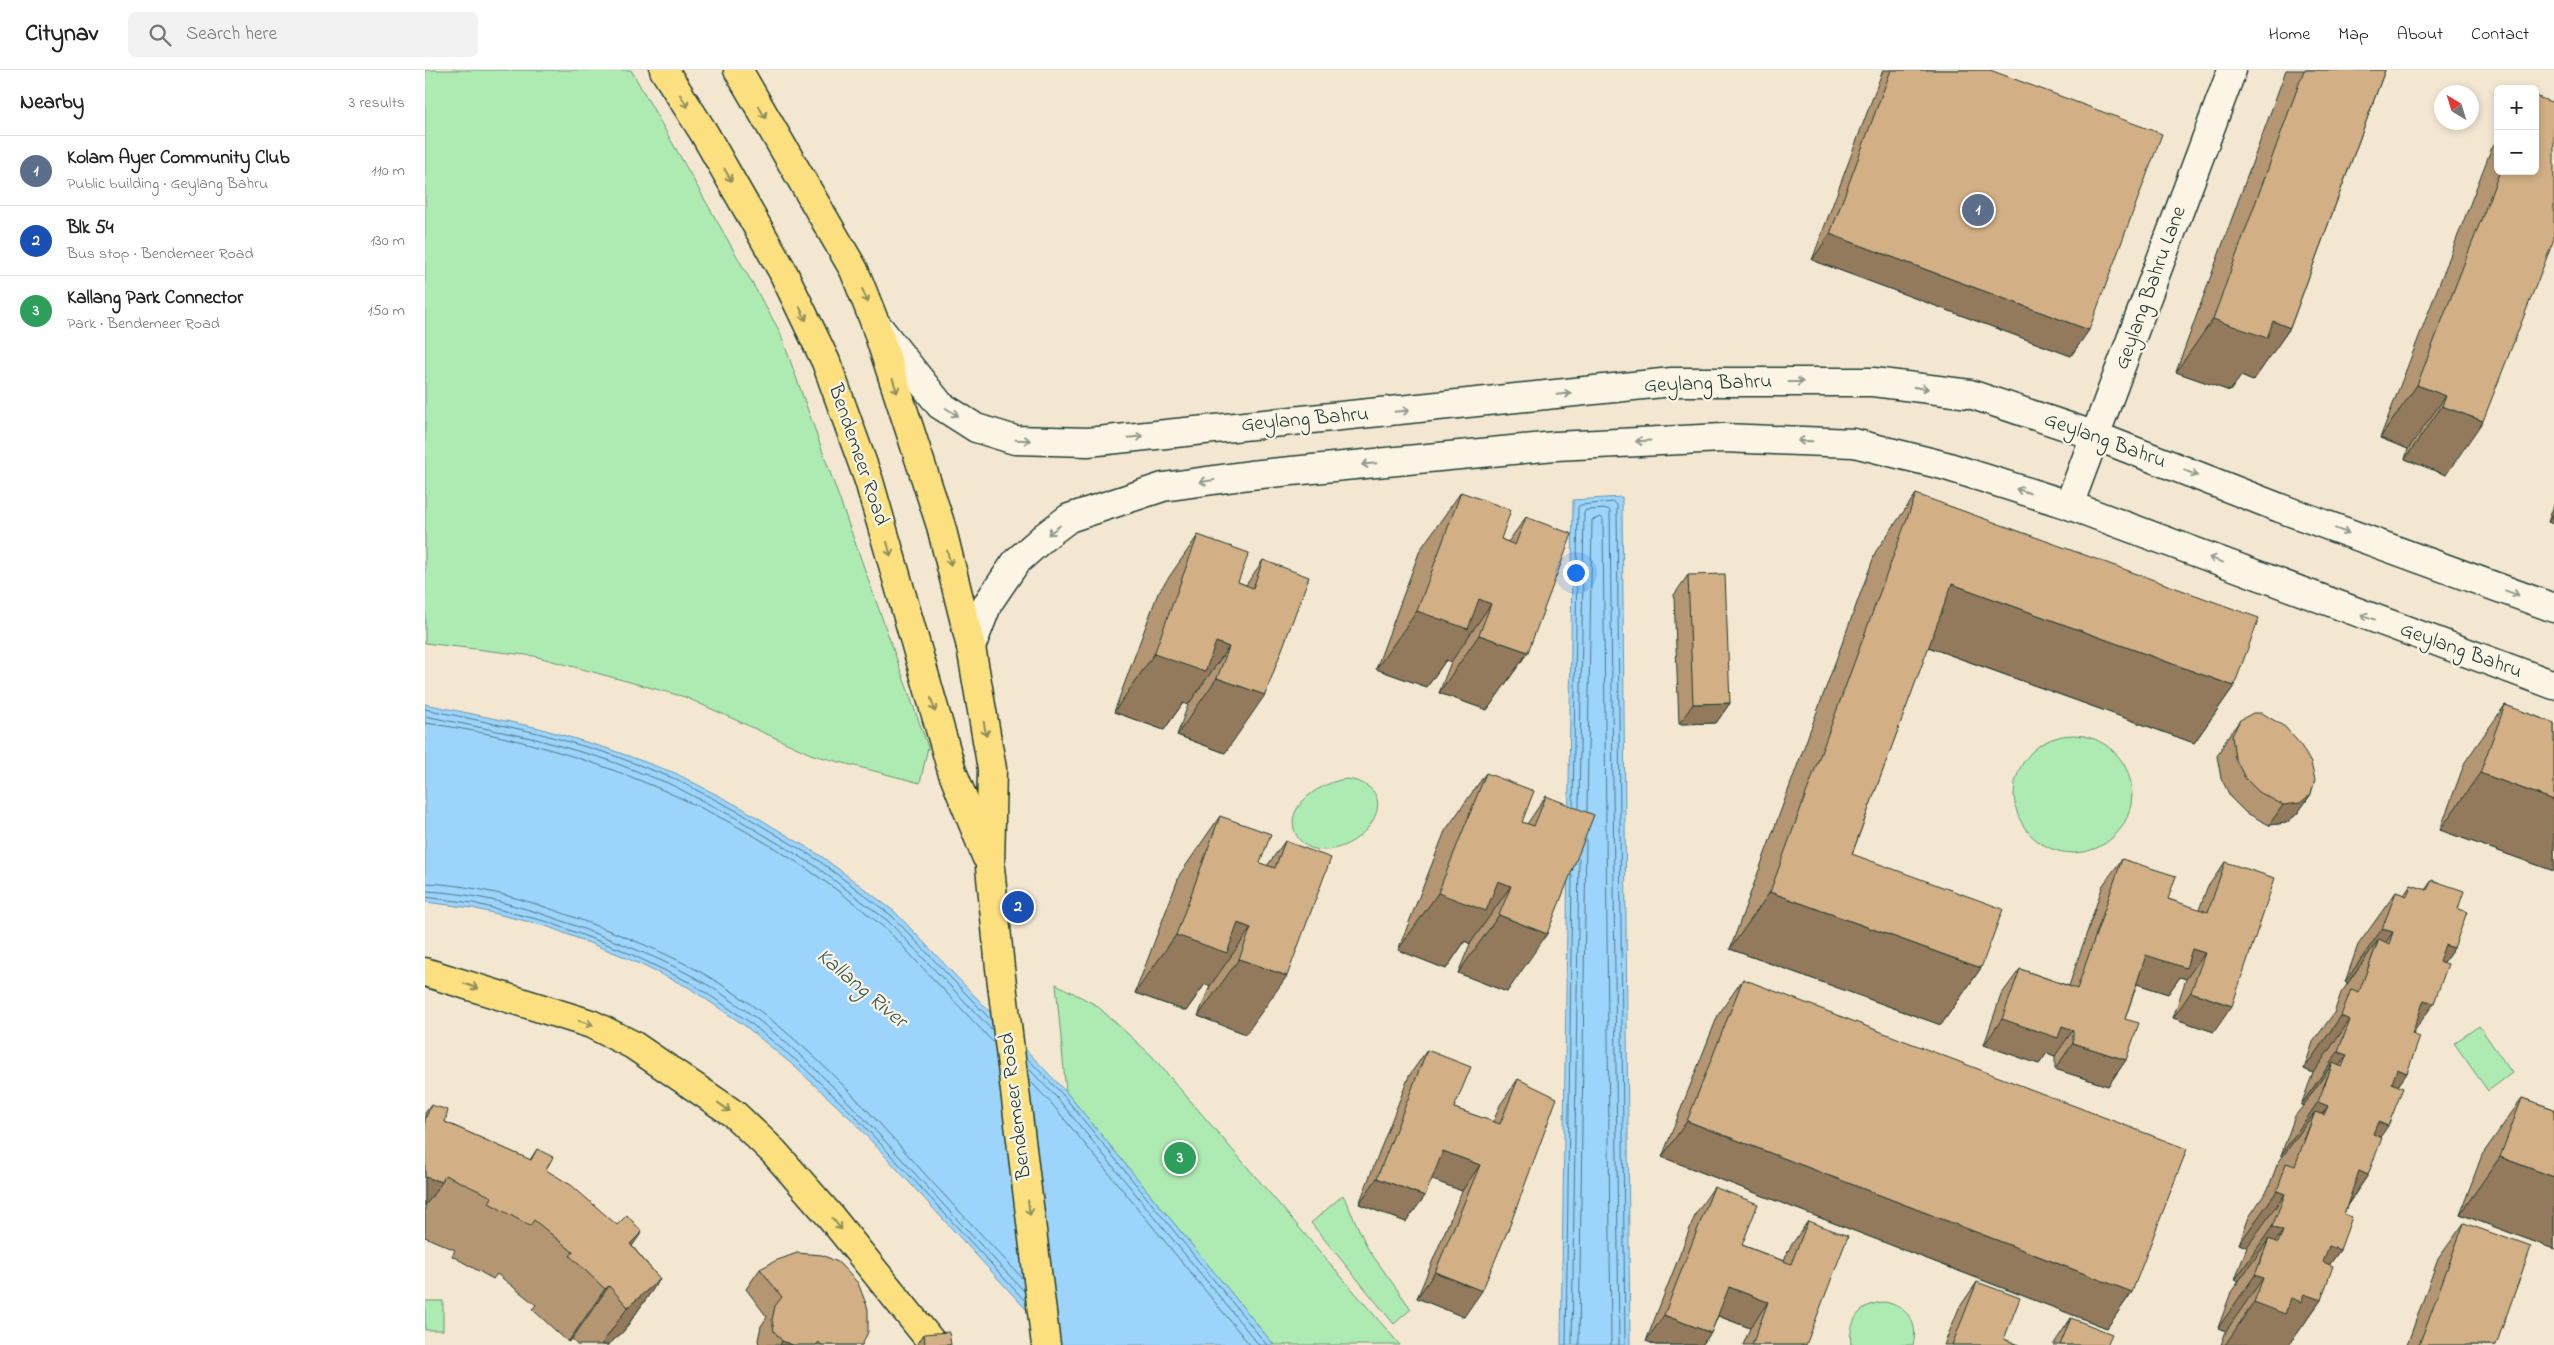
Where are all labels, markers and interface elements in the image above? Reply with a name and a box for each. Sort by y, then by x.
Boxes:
search box [128,12,478,57]
text: Citynav [25,17,98,52]
icon: search [146,21,174,49]
text: Search here [186,21,277,48]
text: Home [2269,22,2310,48]
text: Map [2338,22,2369,48]
text: About [2397,22,2443,48]
text: Contact [2471,22,2529,48]
north arrow [2434,85,2479,130]
map controls [2494,85,2539,175]
button: + [2494,85,2539,130]
text: Nearby [20,88,84,118]
text: 3 results [349,91,405,115]
one-way arrow [679,94,689,108]
one-way arrow [758,105,768,119]
button: − [2494,130,2539,175]
text: Kolam Ayer Community Club [67,145,289,172]
text: 1 [33,159,39,183]
text: 110 m [371,159,405,183]
one-way arrow [723,167,733,182]
text: Public building · Geylang Bahru [67,172,268,196]
pin: 1 [1962,191,1994,229]
street label: Geylang Bahru Lane [2107,201,2197,375]
text: Blk 54 [67,215,114,242]
text: 2 [32,229,40,253]
text: 130 m [370,229,405,253]
text: Bus stop · Bendemeer Road [67,242,253,266]
text: Kallang Park Connector [67,285,243,312]
one-way arrow [861,288,870,303]
text: 3 [33,299,39,323]
text: 150 m [367,299,405,323]
one-way arrow [798,307,808,322]
text: Park · Bendemeer Road [67,312,220,336]
street label: Geylang Bahru [1643,367,1773,403]
one-way arrow [891,377,901,393]
one-way arrow [1788,377,1804,387]
street label: Bendemeer Road [819,379,896,530]
one-way arrow [1913,383,1929,393]
one-way arrow [1556,389,1572,399]
street label: Geylang Bahru [1240,399,1370,443]
street label: Geylang Bahru [2039,405,2170,479]
one-way arrow [1394,406,1410,416]
one-way arrow [944,408,958,418]
one-way arrow [1128,432,1144,442]
one-way arrow [1015,435,1031,445]
one-way arrow [1798,436,1814,445]
one-way arrow [1635,437,1651,446]
one-way arrow [1361,459,1377,469]
one-way arrow [2183,469,2198,478]
one-way arrow [1199,476,1215,486]
one-way arrow [2015,485,2031,495]
one-way arrow [1048,524,1061,535]
one-way arrow [2334,527,2350,536]
one-way arrow [884,540,894,556]
one-way arrow [945,549,954,565]
one-way arrow [2209,555,2224,564]
your location [1563,560,1589,586]
one-way arrow [2504,589,2520,598]
one-way arrow [2361,612,2376,621]
street label: Geylang Bahru [2395,615,2526,689]
one-way arrow [929,697,939,713]
one-way arrow [981,721,991,737]
pin: 2 [1002,888,1034,926]
water label: Kallang River [809,941,916,1039]
one-way arrow [464,983,479,992]
one-way arrow [577,1019,593,1028]
street label: Bendemeer Road [992,1031,1040,1182]
one-way arrow [717,1102,731,1112]
pin: 3 [1164,1139,1196,1177]
one-way arrow [1024,1199,1034,1215]
one-way arrow [831,1217,842,1230]

